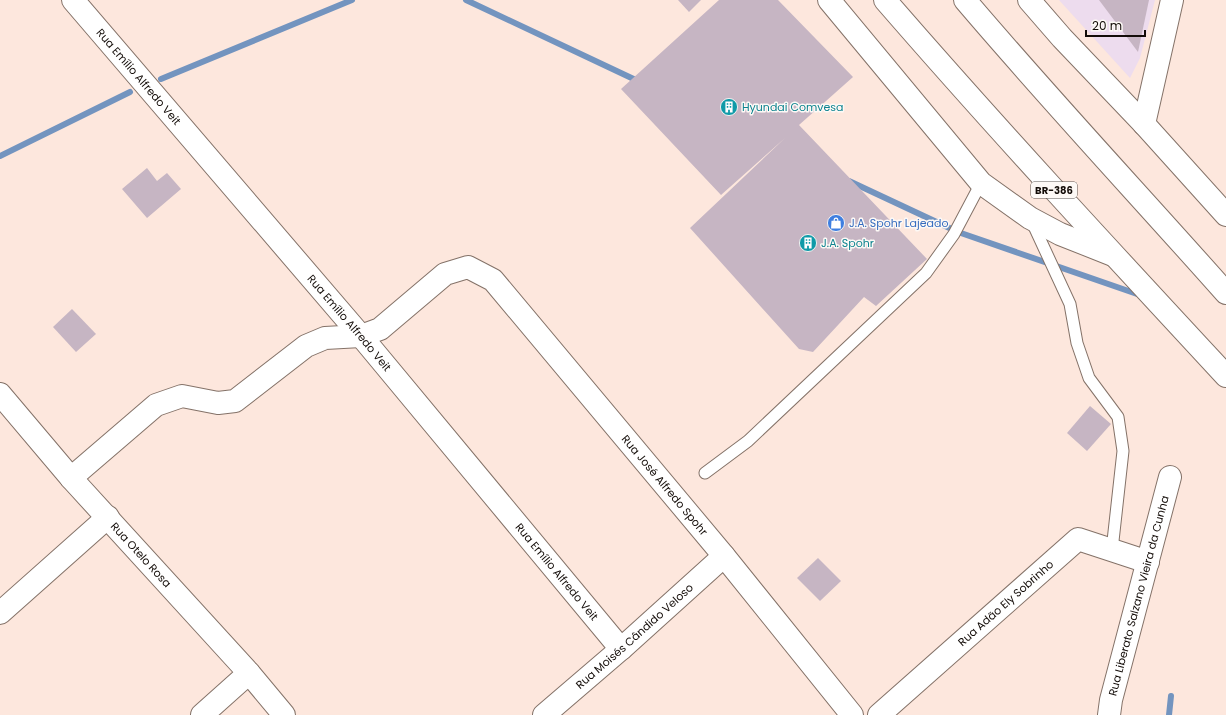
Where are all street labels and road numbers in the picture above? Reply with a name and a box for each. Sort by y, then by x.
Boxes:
street label: Rua Emílio Alfredo Veit [93,25,185,128]
road number: BR-386 [1031,182,1077,198]
street label: Rua Emílio Alfredo Veit [304,271,395,375]
street label: Rua José Alfredo Spohr [618,431,712,539]
street label: Rua Liberato Salzano Vieira da Cunha [1104,494,1173,698]
street label: Rua Otelo Rosa [107,519,175,591]
street label: Rua Emílio Alfredo Veit [512,520,602,624]
street label: Rua Adão Ely Sobrinho [954,556,1057,650]
street label: Rua Moisés Cândido Veloso [572,580,697,692]

